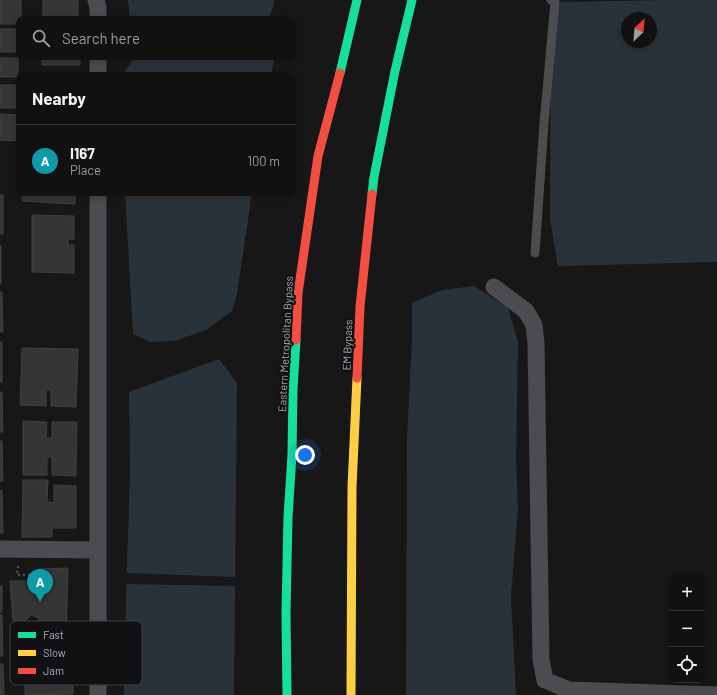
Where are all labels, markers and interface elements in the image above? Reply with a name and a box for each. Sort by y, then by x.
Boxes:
north arrow [621,12,657,48]
search box [16,16,296,60]
icon: search [30,27,52,49]
text: Search here [62,29,140,47]
text: Nearby [32,88,86,108]
text: I167 [70,144,95,162]
text: A [41,153,49,169]
text: 100 m [247,153,280,169]
text: Place [70,162,101,178]
street label: Eastern Metropolitan Bypass [275,276,295,412]
street label: EM Bypass [340,319,354,371]
your location [295,445,315,465]
pin: A [27,569,53,602]
map controls [669,575,705,683]
button: + [669,575,705,611]
button: − [669,611,705,647]
legend [10,621,142,685]
text: Fast [43,628,64,641]
text: Slow [43,646,66,659]
button: locate [669,647,705,683]
text: Jam [43,664,64,677]

